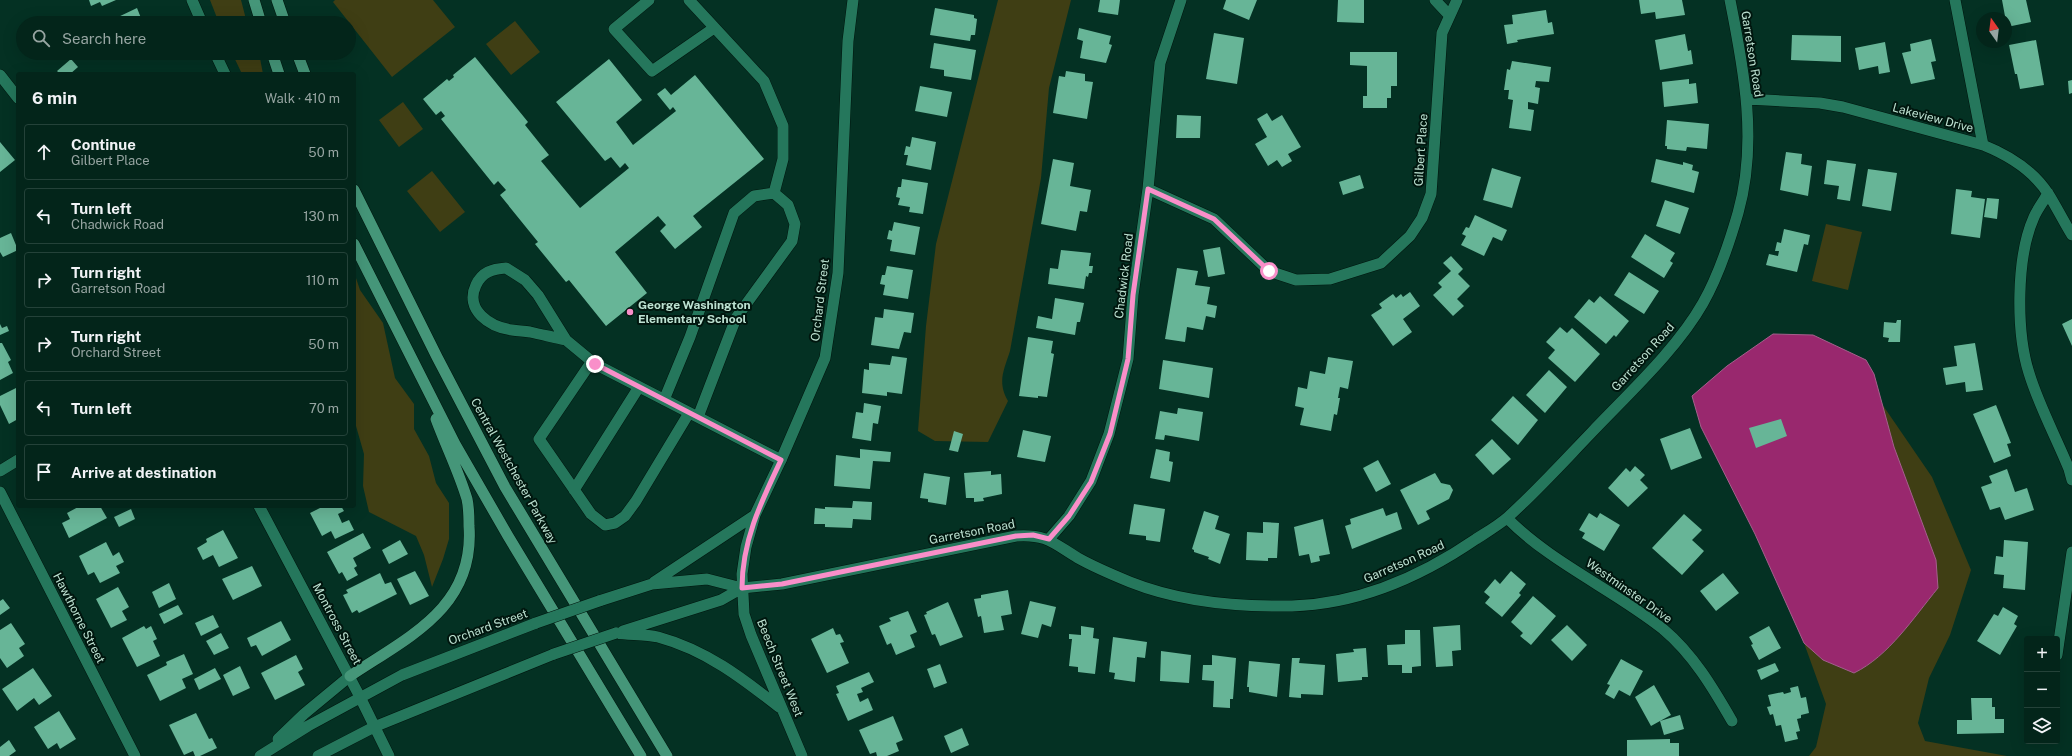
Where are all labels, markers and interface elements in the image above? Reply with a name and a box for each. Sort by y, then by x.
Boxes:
street label: Garretson Road [1738,10,1766,98]
north arrow [1976,12,2012,48]
search box [16,16,356,60]
icon: search [30,27,52,49]
text: Search here [62,30,146,47]
text: 6 min [32,88,77,108]
text: Walk · 410 m [265,91,340,106]
street label: Lakeview Drive [1891,100,1975,136]
street label: Gilbert Place [1411,113,1431,187]
text: Continue [71,136,136,153]
icon: ahead [33,141,55,163]
text: 50 m [308,145,339,160]
text: Gilbert Place [71,153,150,168]
text: Turn left [71,200,132,217]
icon: left [33,205,55,227]
text: 130 m [303,209,339,224]
text: Chadwick Road [71,217,164,232]
street label: Chadwick Road [1112,233,1136,319]
street label: Orchard Street [808,258,832,342]
route start [1260,262,1278,280]
text: Turn right [71,264,141,281]
icon: right [33,269,55,291]
text: 110 m [306,273,339,288]
text: Garretson Road [71,281,165,296]
place label: George Washington Elementary School [638,298,751,326]
marker: George Washington Elementary School [625,307,635,317]
street label: Garretson Road [1609,320,1677,394]
text: Turn right [71,328,141,345]
icon: right [33,333,55,355]
text: 50 m [308,337,339,352]
text: Orchard Street [71,345,161,360]
route end [586,355,604,373]
street label: Central Westchester Parkway [468,396,560,547]
icon: left [33,397,55,419]
text: Turn left [71,400,132,417]
text: 70 m [309,401,339,416]
icon: arrive [33,461,55,483]
text: Arrive at destination [71,464,216,481]
street label: Garretson Road [928,517,1016,547]
street label: Garretson Road [1361,538,1447,586]
street label: Westminster Drive [1583,556,1675,626]
street label: Hawthorne Street [50,570,108,666]
street label: Montross Street [310,581,364,667]
street label: Orchard Street [447,606,530,648]
street label: Beech Street West [754,617,806,719]
map controls [2024,636,2060,744]
button: + [2024,636,2060,672]
button: − [2024,672,2060,708]
button: layers [2024,708,2060,744]

